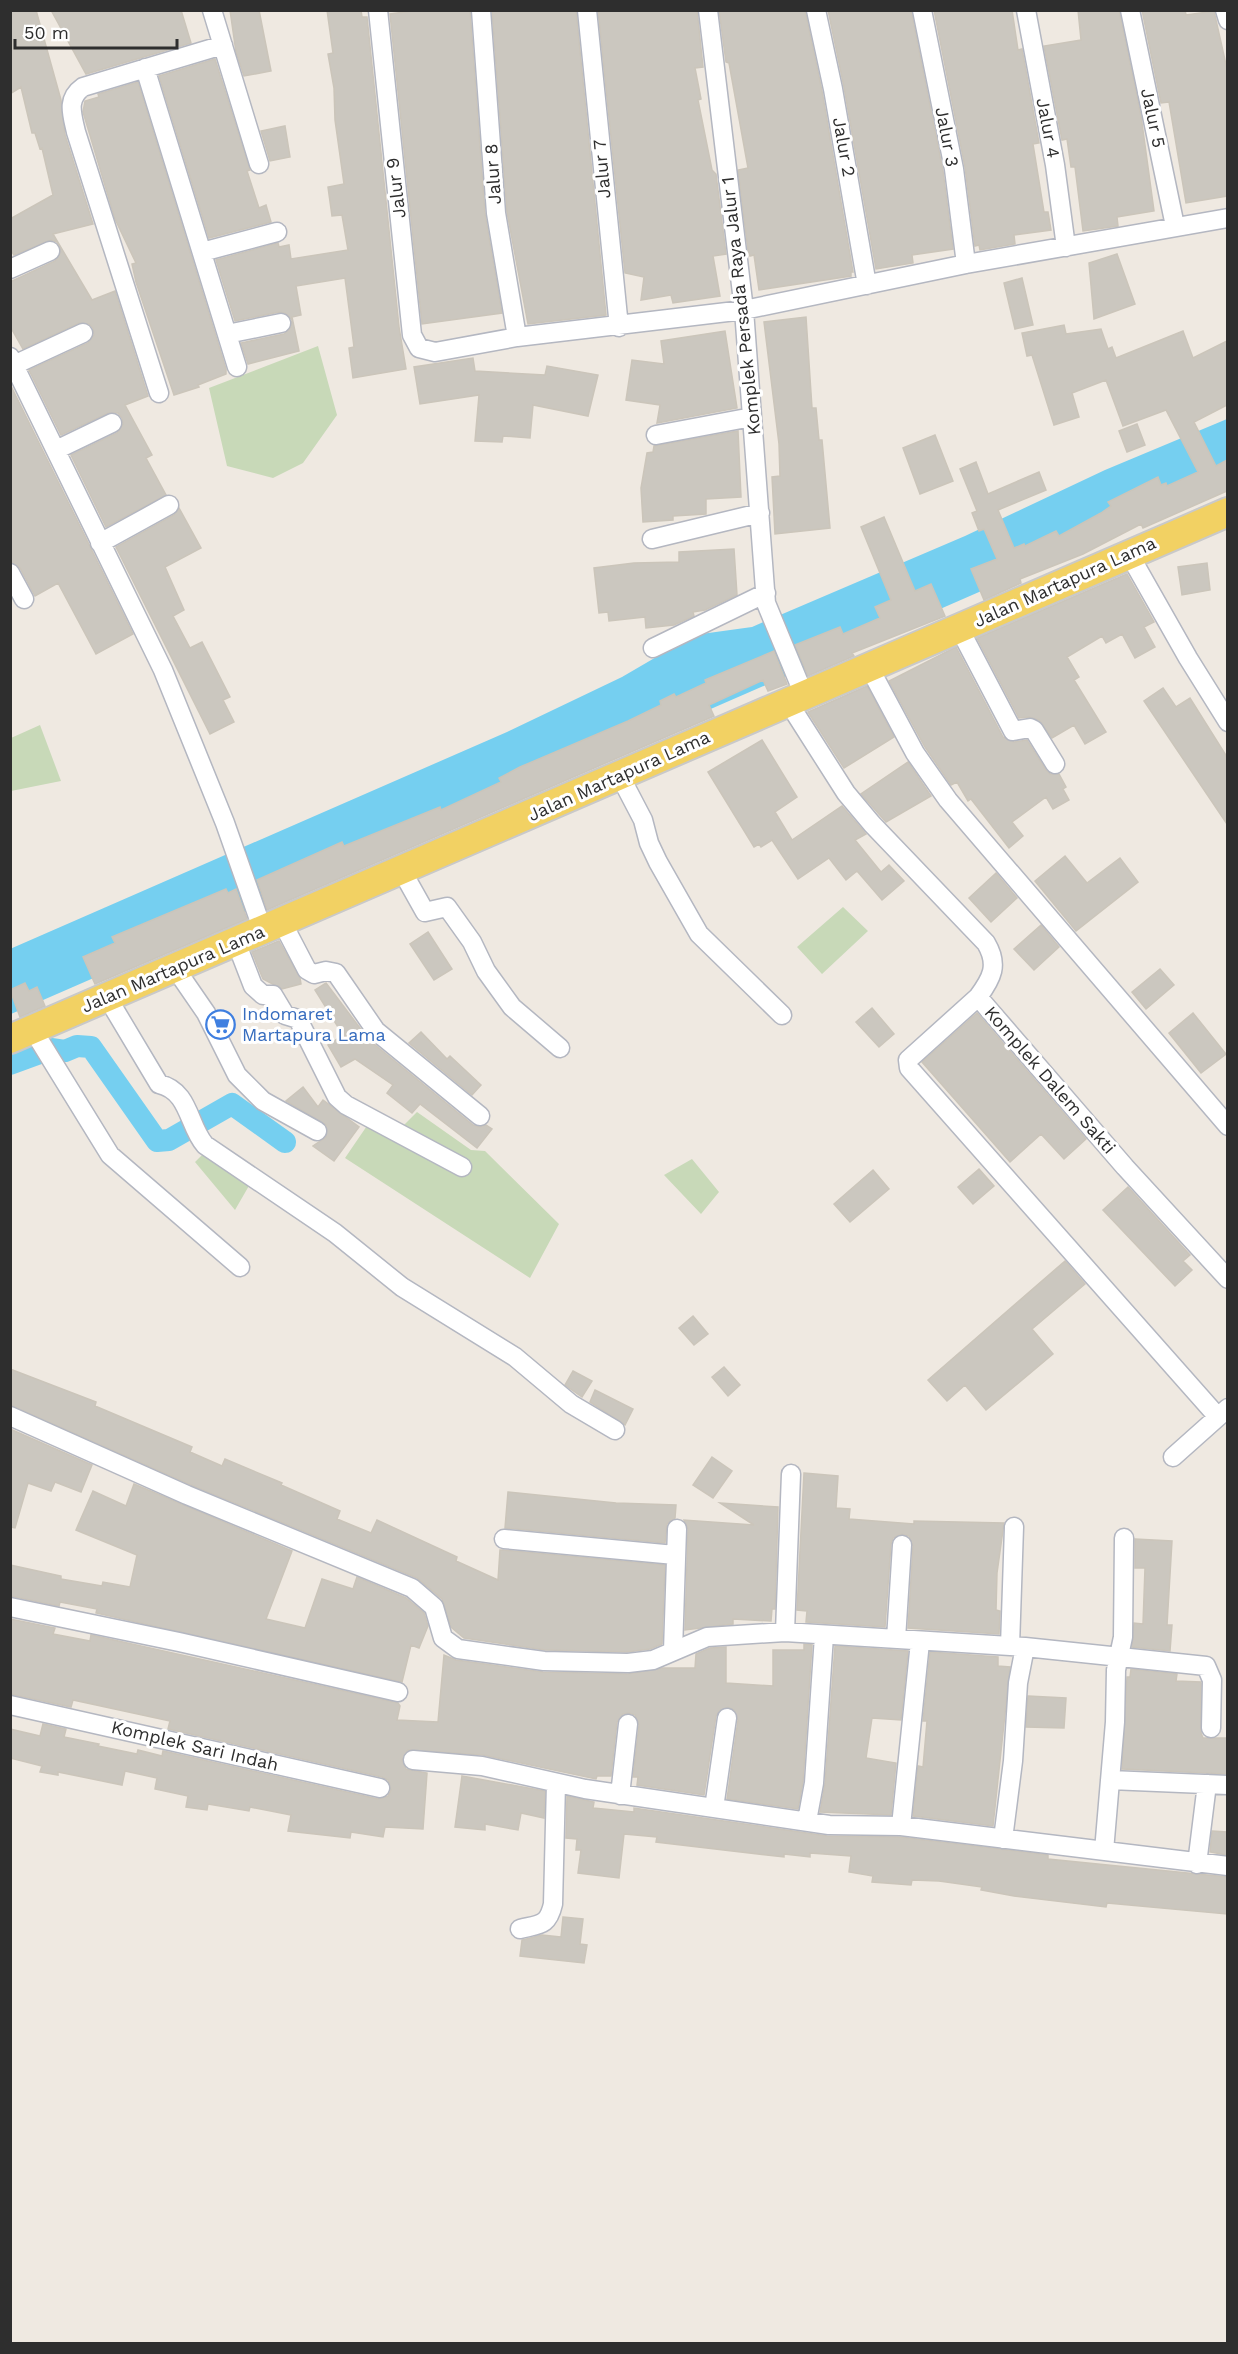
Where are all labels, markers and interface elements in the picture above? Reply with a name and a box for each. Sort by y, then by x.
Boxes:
scale bar [15,12,177,50]
text: 50 m [24,22,69,43]
street label: Jalur 5 [1137,86,1170,150]
street label: Jalur 4 [1032,96,1065,160]
street label: Jalur 3 [931,105,964,168]
street label: Jalur 2 [829,115,860,178]
street label: Jalur 7 [588,139,615,199]
street label: Jalur 8 [480,143,505,205]
street label: Jalur 9 [381,157,410,220]
street label: Komplek Persada Raya Jalur 1 [716,176,765,436]
street label: Jalan Martapura Lama [971,532,1159,631]
street label: Jalan Martapura Lama [525,726,713,825]
street label: Jalan Martapura Lama [78,920,267,1017]
street label: Komplek Dalem Sakti [981,1002,1120,1158]
place label: Indomaret Martapura Lama [242,1003,386,1045]
supermarket icon: Indomaret Martapura Lama [205,1008,237,1040]
street label: Komplek Sari Indah [109,1716,281,1775]

